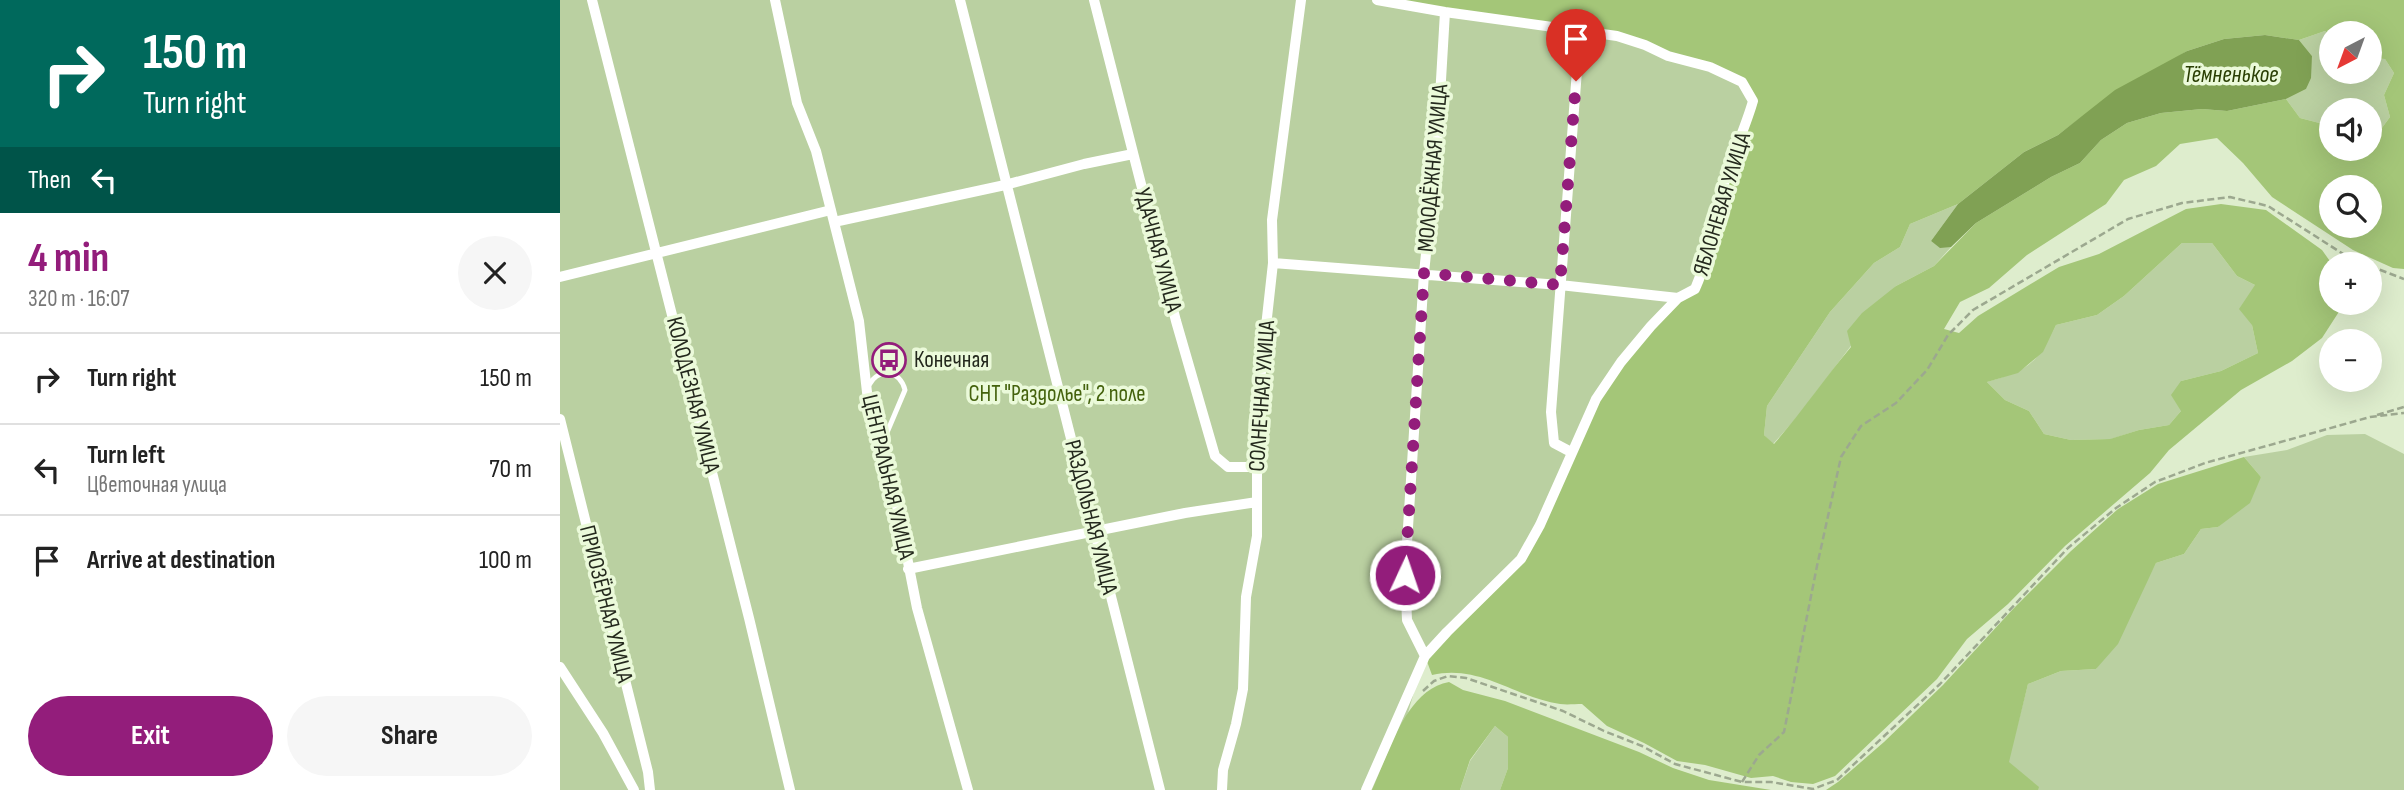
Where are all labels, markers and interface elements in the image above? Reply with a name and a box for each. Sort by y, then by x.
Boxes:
pin [1546,9,1606,81]
icon: arrive [1557,20,1595,58]
north arrow [2319,21,2382,84]
map controls [2319,21,2382,392]
text: 150 m [143,24,247,83]
icon: right [28,28,119,119]
water label: Тёмненькое [2184,60,2278,89]
street label: МОЛОДЁЖНАЯ УЛИЦА [1412,83,1454,253]
text: Turn right [143,84,247,123]
button: sound [2319,98,2382,161]
street label: ЯБЛОНЕВАЯ УЛИЦА [1687,129,1757,279]
icon: left [85,161,123,199]
text: Then [28,165,71,196]
button: search [2319,175,2382,238]
street label: УДАЧНАЯ УЛИЦА [1128,185,1188,315]
text: 4 min [28,233,109,284]
button: close [458,236,532,310]
button: + [2319,252,2382,315]
text: 320 m · 16:07 [28,285,130,313]
street label: КОЛОДЕЗНАЯ УЛИЦА [660,314,726,476]
street label: СОЛНЕЧНАЯ УЛИЦА [1243,319,1281,473]
button: − [2319,329,2382,392]
bus stop icon: Конечная [870,341,908,379]
place label: Конечная [914,346,989,374]
icon: right [28,360,66,398]
text: Turn right [87,363,176,394]
text: 150 m [480,363,532,394]
park label: СНТ "Раздолье", 2 поле [968,380,1146,408]
street label: ЦЕНТРАЛЬНАЯ УЛИЦА [855,392,921,562]
street label: РАЗДОЛЬНАЯ УЛИЦА [1058,437,1124,597]
text: Turn left [87,440,165,471]
icon: left [28,451,66,489]
text: 70 m [489,454,532,485]
text: Цветочная улица [87,471,227,499]
street label: ПРИОЗЁРНАЯ УЛИЦА [573,522,639,686]
position arrow [1368,538,1442,612]
icon: arrive [28,542,66,580]
text: Arrive at destination [87,545,275,576]
text: 100 m [479,545,532,576]
button: Exit [28,696,273,776]
button: Share [287,696,532,776]

